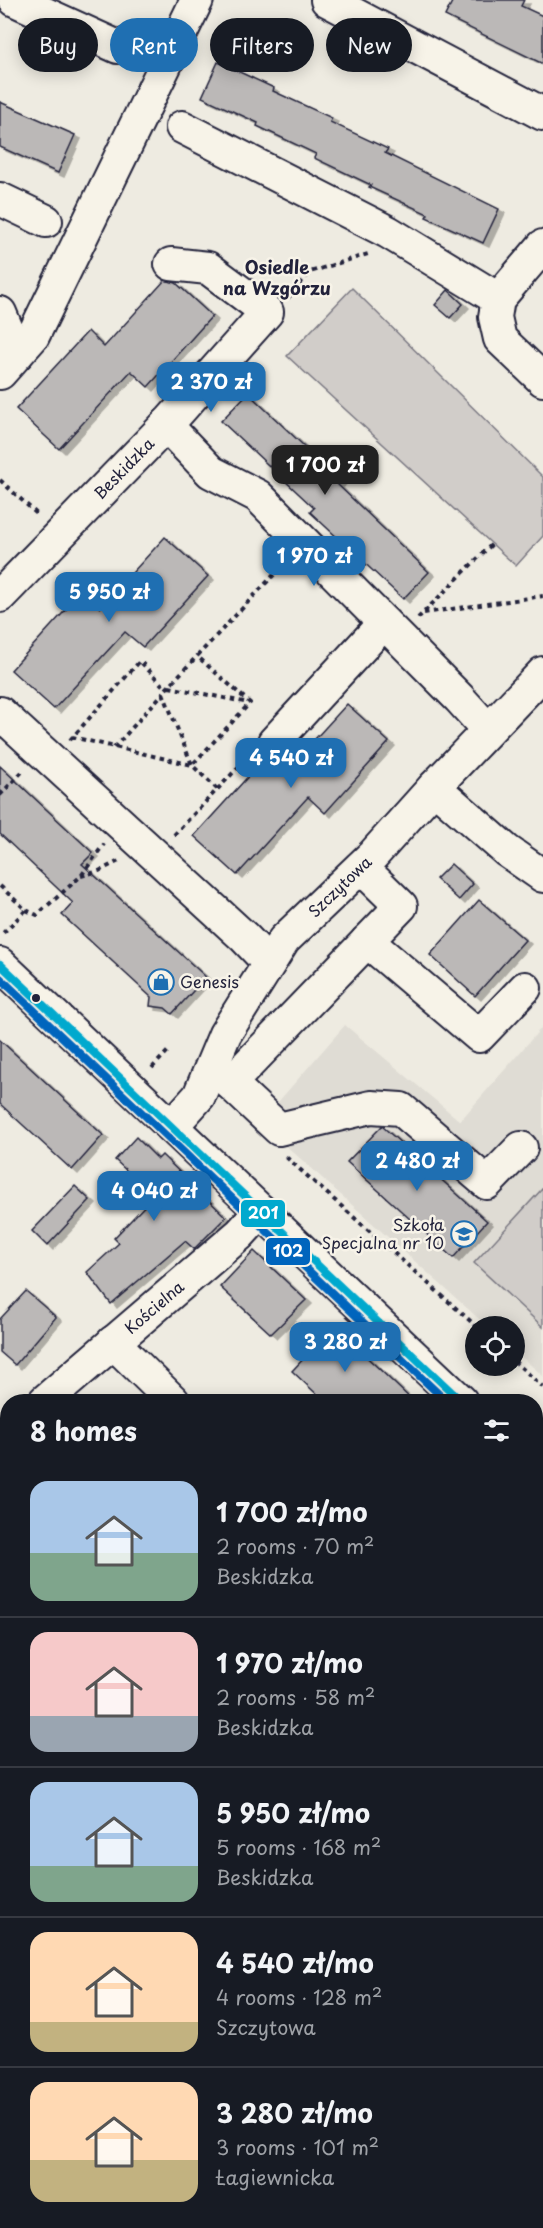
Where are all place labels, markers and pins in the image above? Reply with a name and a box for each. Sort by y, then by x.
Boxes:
pin: 2 370 zł [149,362,273,413]
pin: 1 700 zł [263,445,387,496]
pin: 1 970 zł [252,536,376,587]
pin: 5 950 zł [47,572,171,623]
pin: 4 540 zł [229,738,353,789]
shop icon: Genesis [146,967,176,997]
place label: Genesis [180,969,239,993]
unlabelled marker [30,992,42,1004]
pin: 2 480 zł [355,1141,479,1192]
pin: 4 040 zł [92,1171,216,1222]
place label: Szkoła Specjalna nr 10 [322,1212,444,1254]
school or university icon: Szkoła Specjalna nr 10 [449,1219,479,1249]
pin: 3 280 zł [283,1322,407,1373]

